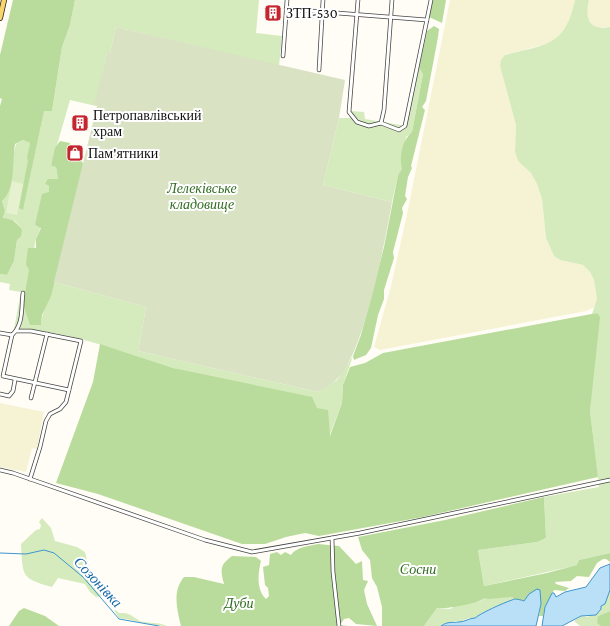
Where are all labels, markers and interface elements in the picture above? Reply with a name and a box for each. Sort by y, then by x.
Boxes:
building icon: ЗТП-530 [263,3,283,23]
place label: ЗТП-530 [286,5,338,21]
place label: Петропавлівський храм [93,107,202,139]
building icon: Петропавлівський храм [70,113,90,133]
shop icon: Пам'ятники [65,143,85,163]
place label: Пам'ятники [88,145,159,161]
park label: Лелеківське кладовище [166,180,237,212]
water label: Созонівка [71,554,125,610]
park label: Сосни [400,561,436,577]
park label: Дуби [222,595,254,611]

